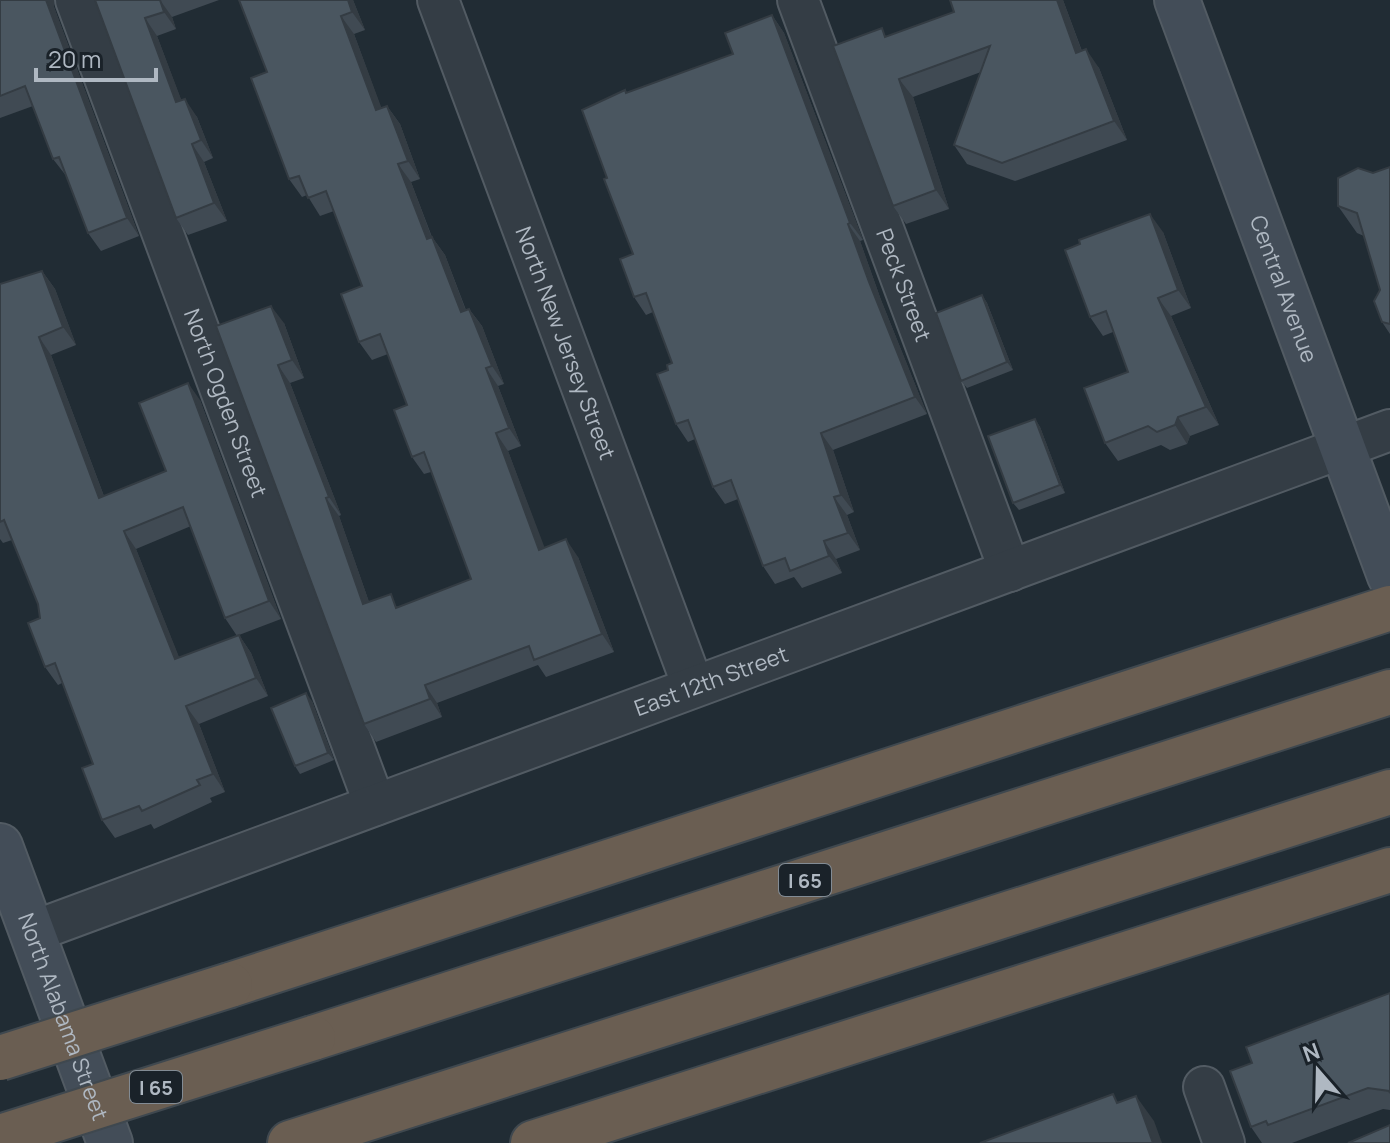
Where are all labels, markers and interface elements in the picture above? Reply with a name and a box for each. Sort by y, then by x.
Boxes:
scale bar [36,32,156,82]
text: 20 m [48,42,101,75]
street label: Central Avenue [1243,211,1325,367]
street label: North New Jersey Street [509,222,623,464]
street label: Peck Street [869,224,939,346]
street label: North Ogden Street [177,305,274,502]
street label: East 12th Street [630,639,792,723]
road number: I 65 [779,864,831,896]
street label: North Alabama Street [11,909,115,1125]
north arrow [1278,1031,1358,1111]
text: N [1299,1035,1324,1069]
road number: I 65 [130,1071,182,1103]

